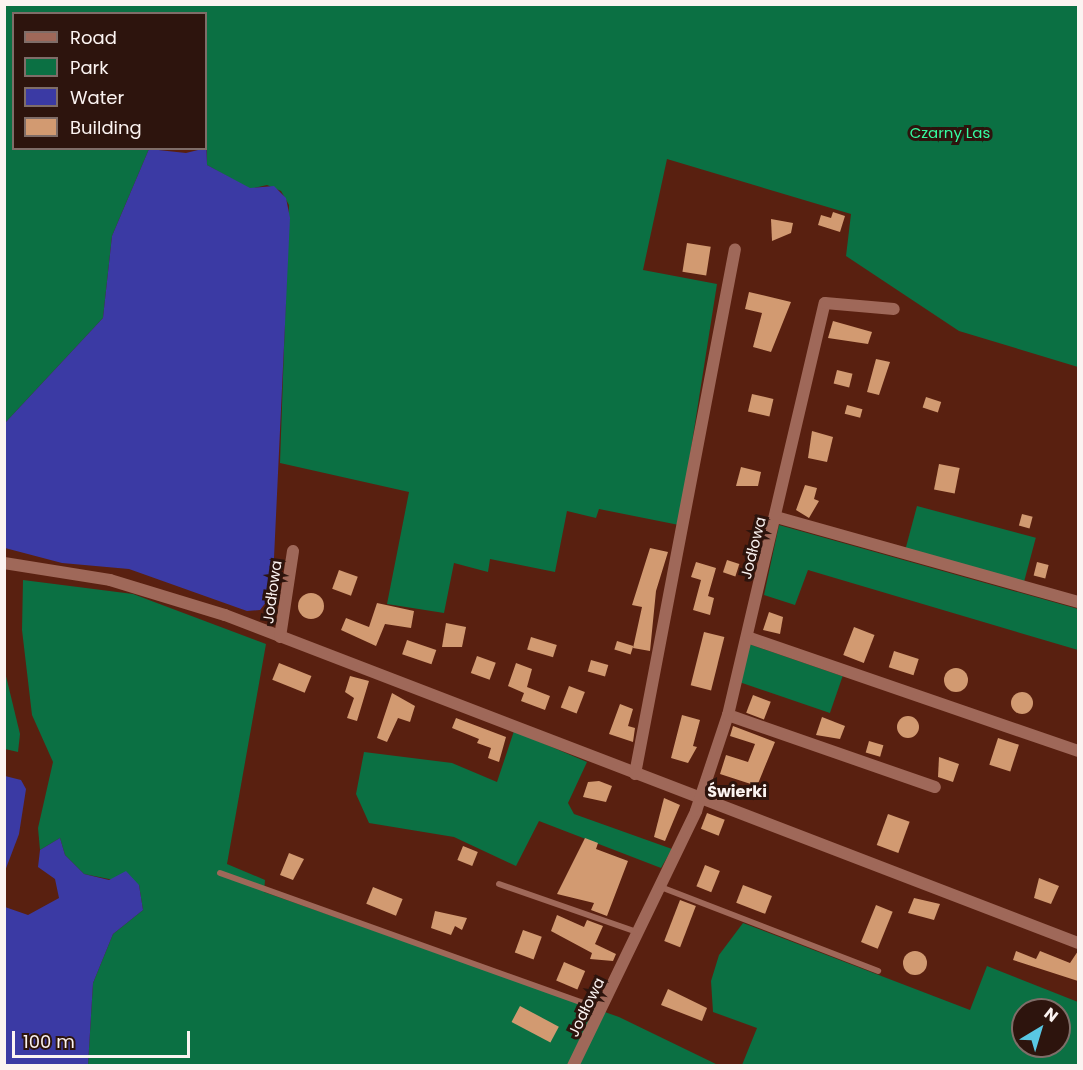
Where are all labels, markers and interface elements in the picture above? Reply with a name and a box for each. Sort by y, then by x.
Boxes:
legend [12,12,207,150]
text: Road [70,25,117,50]
text: Park [70,55,109,80]
text: Water [70,85,124,110]
text: Building [70,115,142,140]
park label: Czarny Las [910,124,990,142]
street label: Jodłowa [737,515,769,581]
street label: Jodłowa [259,559,285,625]
district label: Świerki [707,782,767,802]
street label: Jodłowa [564,975,608,1039]
north arrow [1011,998,1071,1058]
text: N [1039,1002,1063,1028]
scale bar [15,1019,194,1057]
text: 100 m [23,1029,75,1054]

